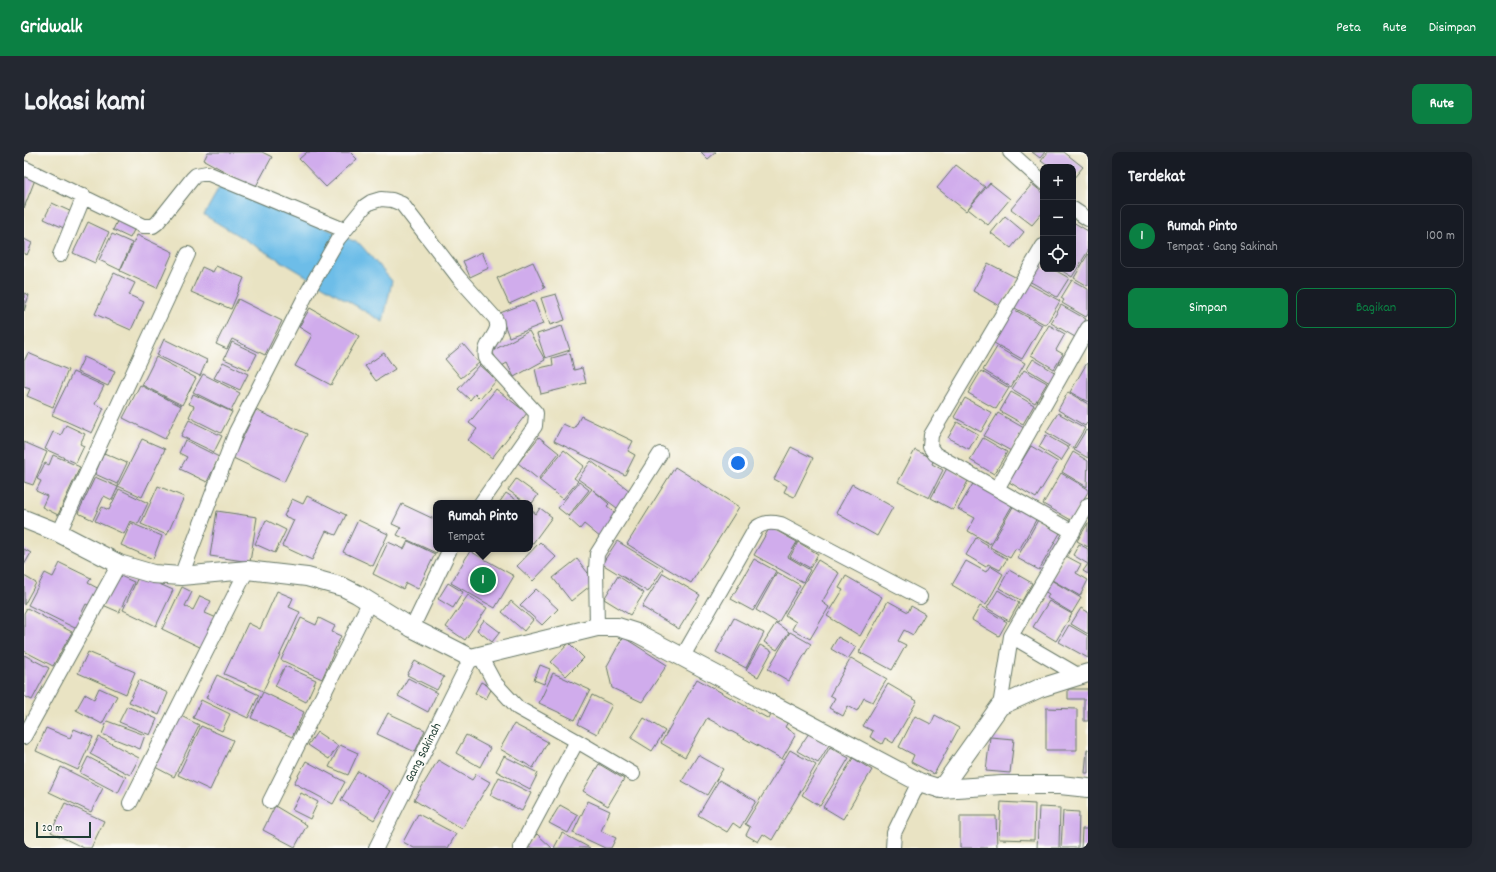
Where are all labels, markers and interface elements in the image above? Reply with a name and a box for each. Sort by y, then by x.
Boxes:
text: Gridwalk [20,15,83,42]
text: Peta [1336,18,1360,38]
text: Rute [1382,18,1407,38]
text: Disimpan [1429,18,1476,38]
text: Lokasi kami [24,84,145,124]
button: Rute [1412,84,1472,124]
map controls [1040,164,1076,272]
button: + [1040,164,1076,200]
text: Terdekat [1128,166,1185,190]
button: − [1040,200,1076,236]
text: Rumah Pinto [1167,216,1237,238]
text: 1 [1141,227,1143,246]
text: 100 m [1426,227,1455,246]
button: locate [1040,236,1076,272]
text: Tempat · Gang Sakinah [1167,238,1278,257]
button: Simpan [1128,288,1288,328]
button: Bagikan [1296,288,1456,328]
your location [728,453,748,473]
popup [433,500,533,552]
text: Rumah Pinto [448,506,518,528]
text: Tempat [448,528,485,547]
pin: 1 [470,565,496,595]
street label: Gang Sakinah [401,720,447,786]
scale bar [36,820,91,839]
text: 20 m [42,821,63,837]

